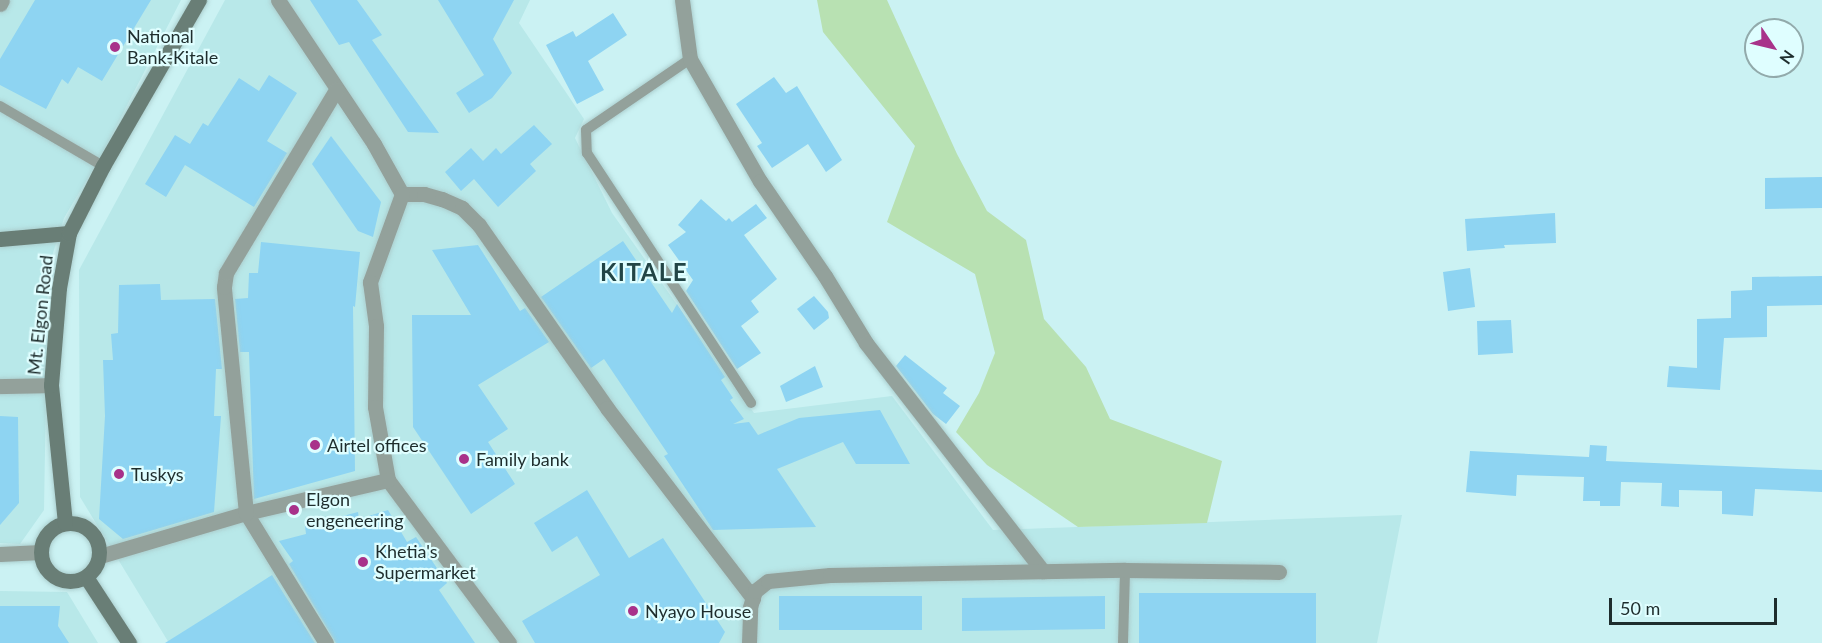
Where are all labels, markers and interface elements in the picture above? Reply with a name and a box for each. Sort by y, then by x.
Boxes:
north arrow [1744,18,1804,78]
place label: National Bank-Kitale [127,26,218,68]
marker: National Bank-Kitale [108,40,122,54]
text: N [1776,47,1799,68]
street label: Mt. Elgon Road [23,254,57,376]
district label: KITALE [600,258,688,286]
place label: Airtel offices [327,434,427,456]
marker: Airtel offices [308,438,322,452]
place label: Family bank [476,448,569,470]
marker: Family bank [457,452,471,466]
place label: Tuskys [131,463,184,485]
marker: Tuskys [112,467,126,481]
place label: Elgon engeneering [306,489,404,532]
marker: Elgon engeneering [287,503,301,517]
place label: Khetia's Supermarket [375,541,476,584]
marker: Khetia's Supermarket [356,555,370,569]
scale bar [1612,586,1780,624]
text: 50 m [1620,597,1660,619]
place label: Nyayo House [645,600,751,622]
marker: Nyayo House [626,604,640,618]

